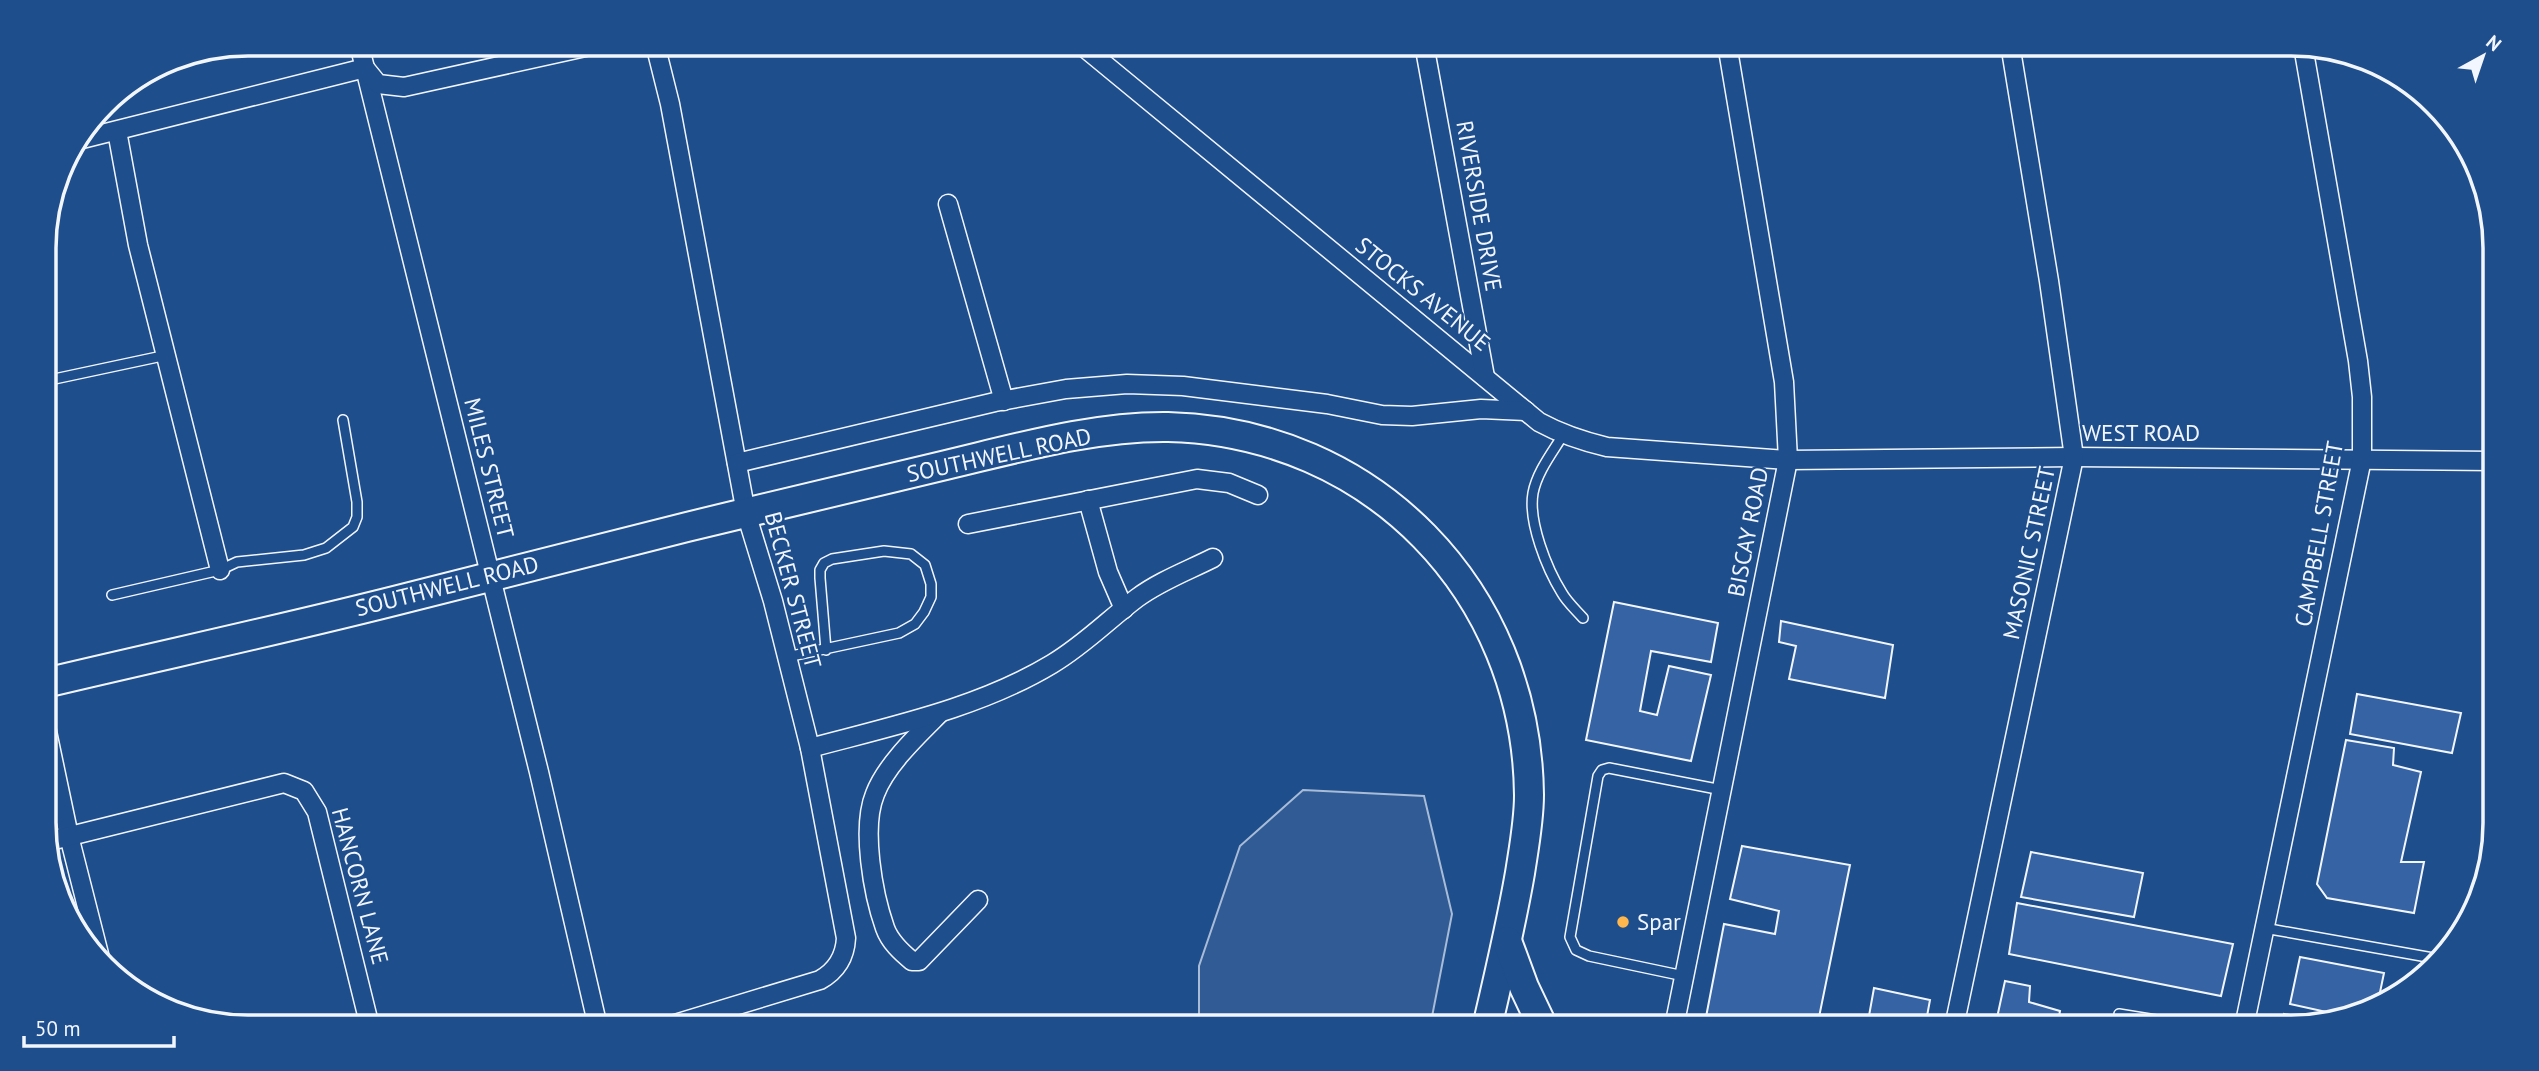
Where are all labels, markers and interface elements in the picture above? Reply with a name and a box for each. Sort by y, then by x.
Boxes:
north arrow [2448,21,2518,91]
text: N [2481,30,2506,56]
street label: RIVERSIDE DRIVE [1450,118,1509,293]
street label: STOCKS AVENUE [1350,230,1497,357]
street label: MILES STREET [458,395,521,541]
street label: WEST ROAD [2082,418,2200,447]
street label: SOUTHWELL ROAD [904,421,1094,488]
street label: CAMPBELL STREET [2288,439,2349,629]
street label: MASONIC STREET [1996,463,2061,642]
street label: BISCAY ROAD [1721,465,1774,599]
street label: BECKER STREET [759,508,828,672]
street label: SOUTHWELL ROAD [352,549,542,622]
street label: HANCORN LANE [326,804,395,968]
place label: Spar [1637,907,1681,936]
marker: Spar [1615,914,1631,930]
scale bar [24,1004,175,1048]
text: 50 m [35,1015,81,1042]

